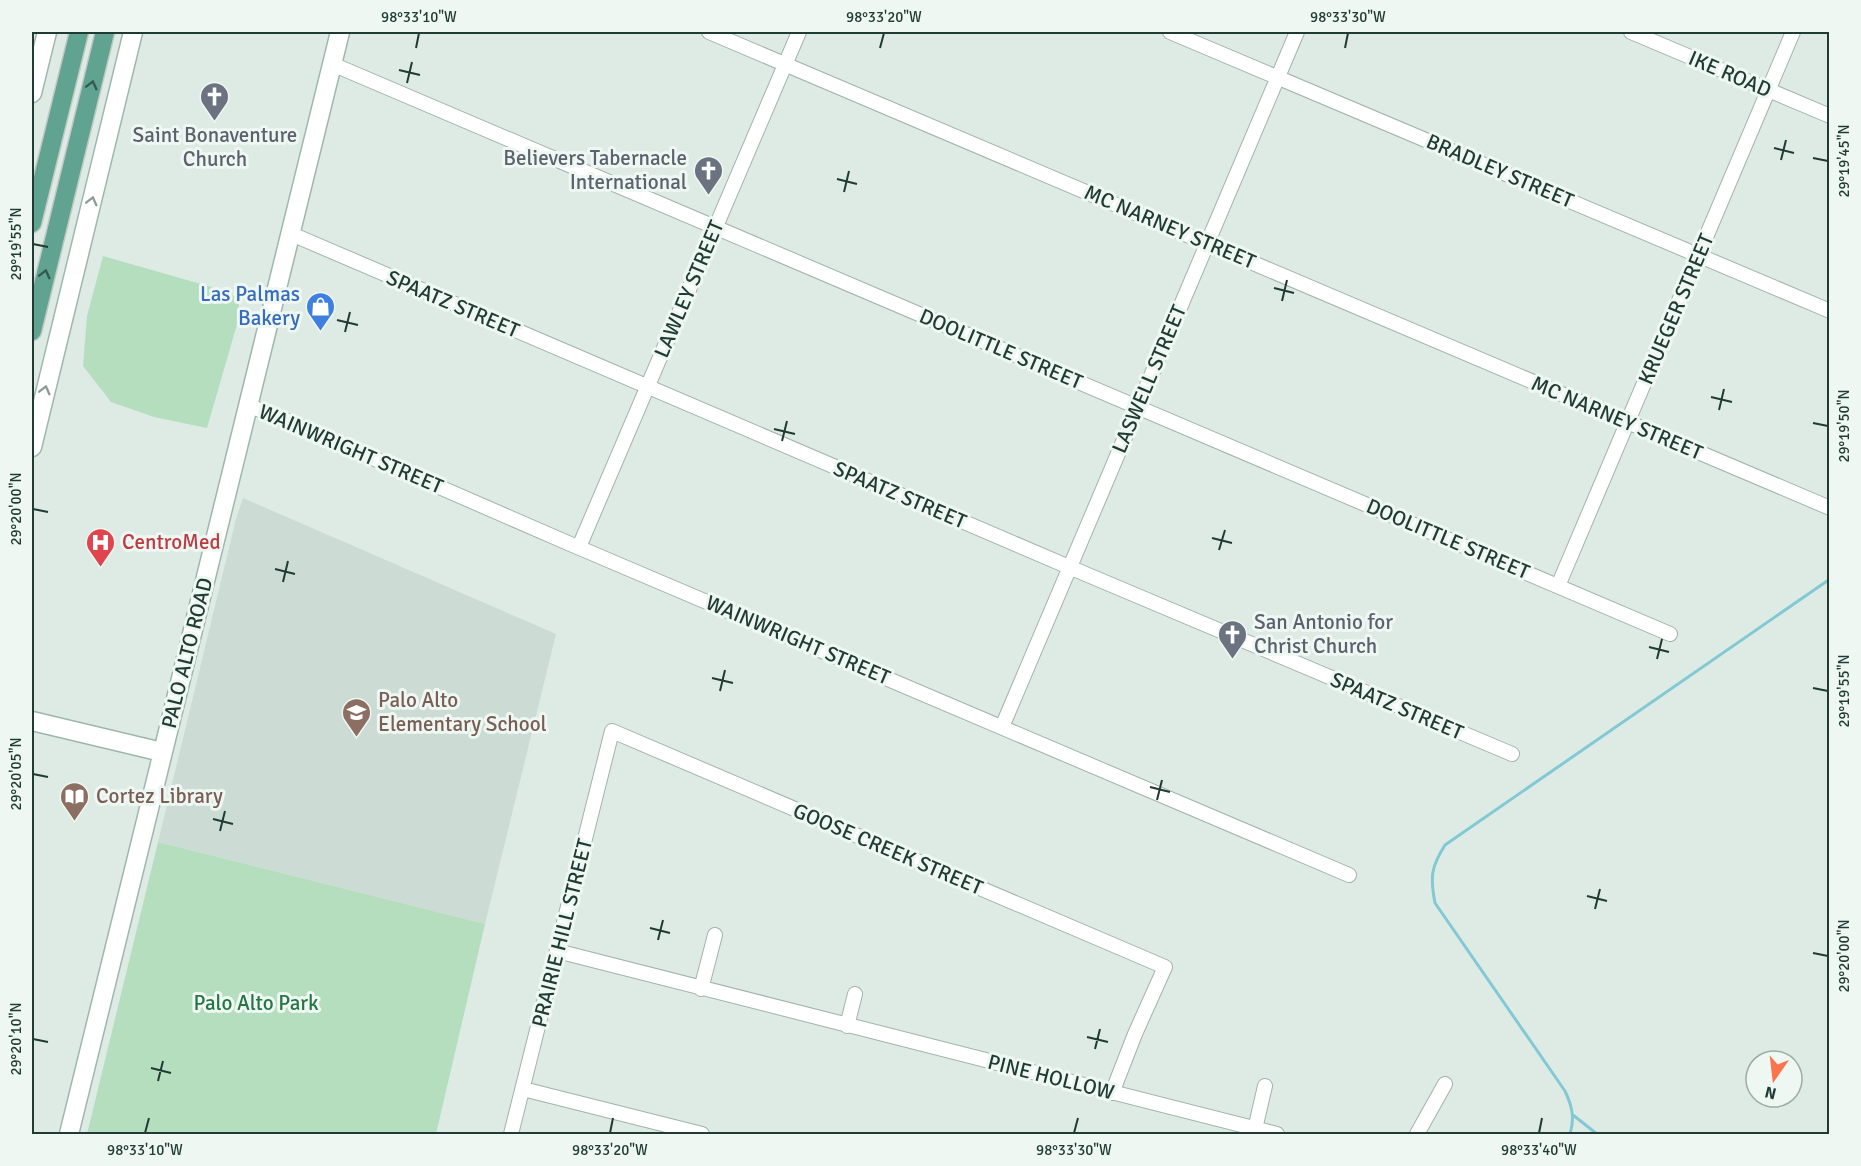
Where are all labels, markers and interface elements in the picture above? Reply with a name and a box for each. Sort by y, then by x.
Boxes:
text: 98°33'10"W [381,8,457,26]
text: 98°33'20"W [846,8,922,26]
text: 98°33'30"W [1310,8,1386,26]
street label: IKE ROAD [1685,45,1775,103]
one-way arrow [85,80,98,90]
church icon: Saint Bonaventure Church [199,80,231,122]
place label: Saint Bonaventure Church [133,122,297,172]
text: 29°19'45"N [1835,124,1853,198]
street label: BRADLEY STREET [1422,128,1578,214]
place label: Believers Tabernacle International [503,145,687,195]
church icon: Believers Tabernacle International [692,154,724,196]
street label: MC NARNEY STREET [1080,179,1260,275]
one-way arrow [84,196,97,206]
text: 29°19'55"N [7,207,25,281]
street label: LAWLEY STREET [648,216,730,362]
street label: KRUEGER STREET [1633,229,1720,388]
street label: SPAATZ STREET [383,264,524,344]
one-way arrow [38,269,51,279]
place label: Las Palmas Bakery [200,281,300,331]
shop icon: Las Palmas Bakery [305,290,337,332]
street label: LASWELL STREET [1106,300,1192,457]
street label: DOOLITTLE STREET [915,303,1087,395]
street label: MC NARNEY STREET [1527,370,1707,466]
one-way arrow [38,385,51,395]
text: 29°19'50"N [1835,389,1853,463]
street label: WAINWRIGHT STREET [255,398,448,500]
street label: SPAATZ STREET [830,455,971,535]
text: 29°20'00"N [7,472,25,546]
street label: DOOLITTLE STREET [1362,493,1534,585]
hospital icon: CentroMed [85,526,117,568]
place label: CentroMed [122,529,221,555]
street label: PALO ALTO ROAD [156,575,218,731]
street label: WAINWRIGHT STREET [702,589,895,691]
place label: San Antonio for Christ Church [1254,609,1393,659]
church icon: San Antonio for Christ Church [1217,618,1249,660]
text: 29°19'55"N [1835,654,1853,728]
street label: SPAATZ STREET [1327,666,1468,746]
place label: Palo Alto Elementary School [378,687,547,737]
school or university icon: Palo Alto Elementary School [341,696,373,738]
text: 29°20'05"N [7,737,25,811]
library icon: Cortez Library [59,780,91,822]
place label: Cortez Library [96,783,223,809]
street label: GOOSE CREEK STREET [789,797,987,901]
street label: PRAIRIE HILL STREET [526,835,598,1030]
text: 29°20'00"N [1835,919,1853,993]
park label: Palo Alto Park [193,990,319,1016]
text: 29°20'10"N [7,1002,25,1076]
street label: PINE HOLLOW [985,1049,1117,1105]
north arrow [1744,1049,1804,1109]
text: N [1763,1082,1778,1104]
text: 98°33'10"W [107,1141,183,1159]
text: 98°33'20"W [572,1141,648,1159]
text: 98°33'30"W [1036,1141,1112,1159]
text: 98°33'40"W [1501,1141,1577,1159]

